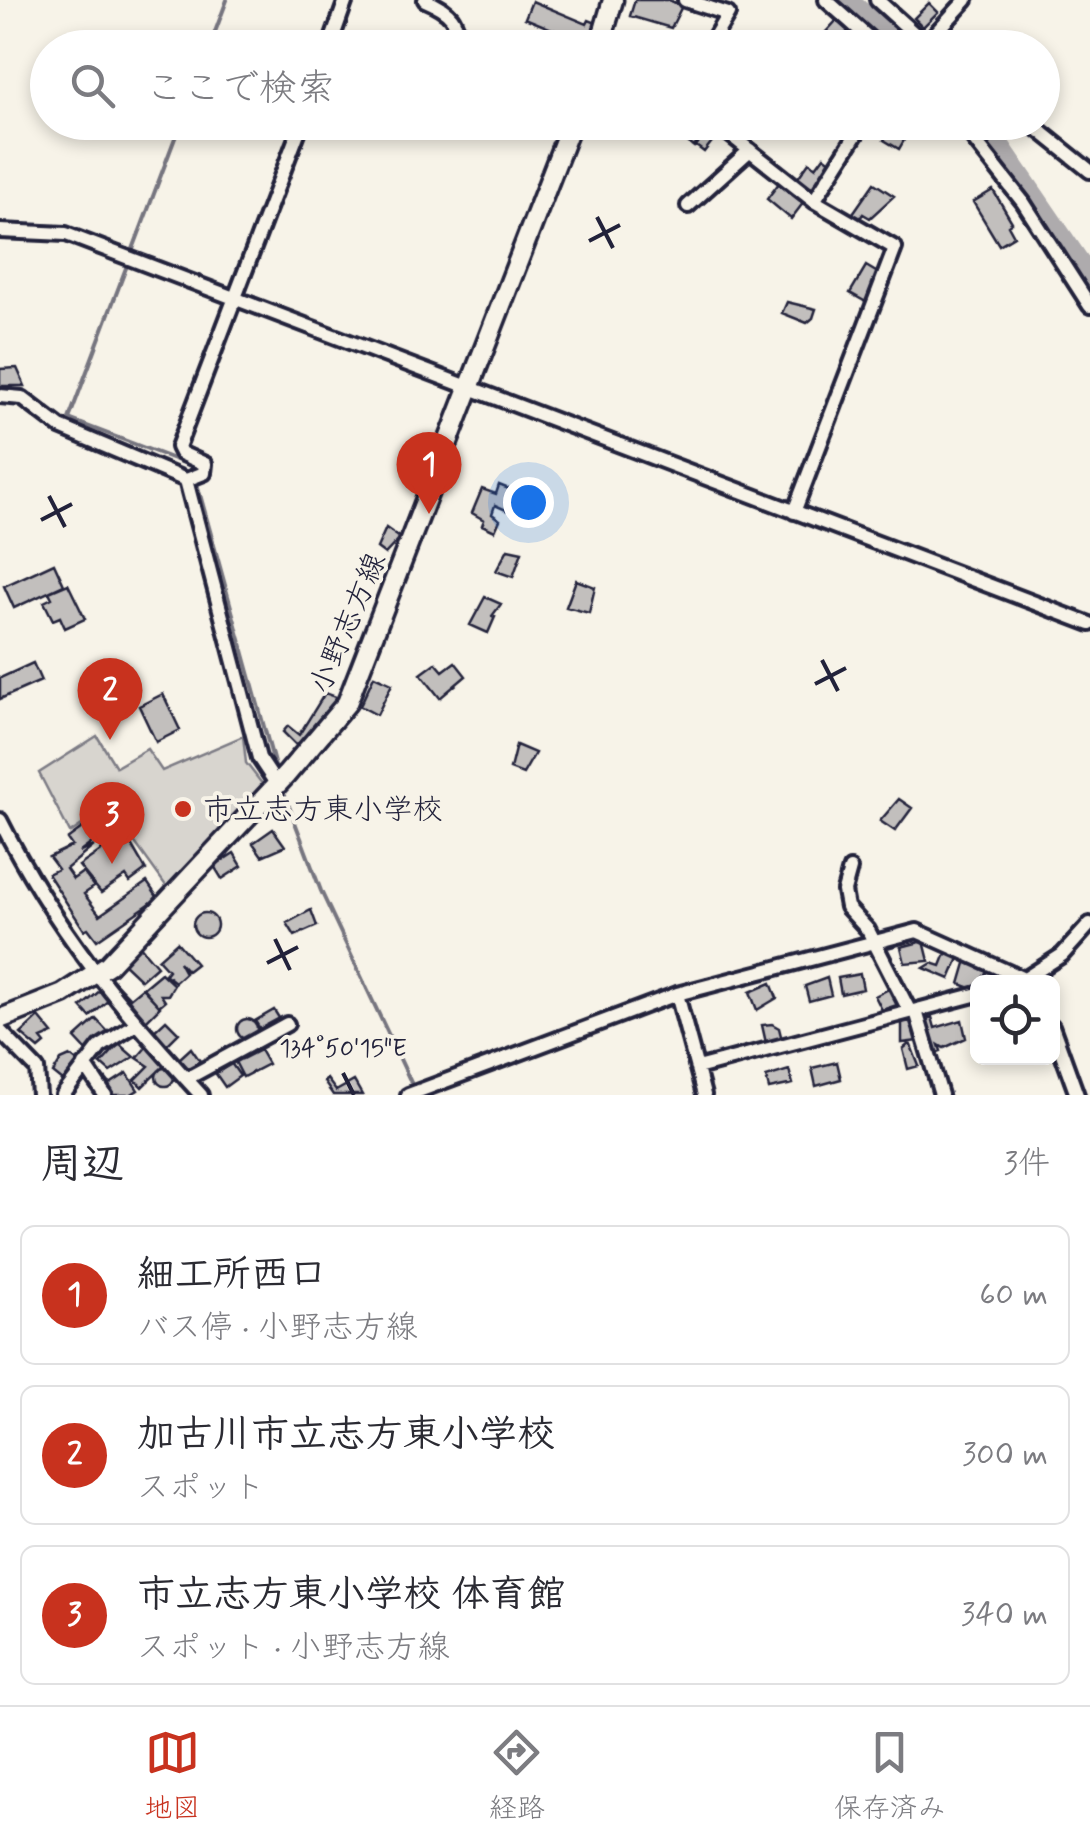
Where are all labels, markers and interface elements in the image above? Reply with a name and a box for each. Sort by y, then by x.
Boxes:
search box [30,30,1060,140]
icon: search [65,58,120,113]
text: ここで検索 [145,65,335,114]
pin: 1 [396,432,462,514]
your location [503,477,554,528]
street label: 小野志方線 [301,547,396,700]
pin: 2 [78,658,142,740]
pin: 3 [80,782,144,864]
place label: 市立志方東小学校 [203,791,443,830]
marker: 市立志方東小学校 [172,798,194,820]
map controls [970,975,1060,1065]
button: locate [970,975,1060,1065]
text: 134°50'15"E [279,1033,407,1066]
text: 周辺 [40,1138,124,1193]
text: 3件 [1004,1143,1050,1185]
text: 細工所西口 [137,1251,327,1300]
text: 1 [67,1274,82,1316]
text: 60 m [979,1274,1048,1316]
text: バス停 · 小野志方線 [137,1307,418,1349]
text: 加古川市立志方東小学校 [137,1411,555,1460]
text: 2 [67,1434,82,1476]
text: 300 m [962,1434,1048,1476]
text: スポット [137,1467,265,1509]
text: 市立志方東小学校 体育館 [137,1571,565,1620]
text: 3 [67,1594,82,1636]
text: 340 m [961,1594,1048,1636]
text: スポット · 小野志方線 [137,1627,450,1669]
tab: 地図 [144,1725,200,1828]
tab: 経路 [489,1725,545,1828]
tab: 保存済み [834,1725,946,1828]

